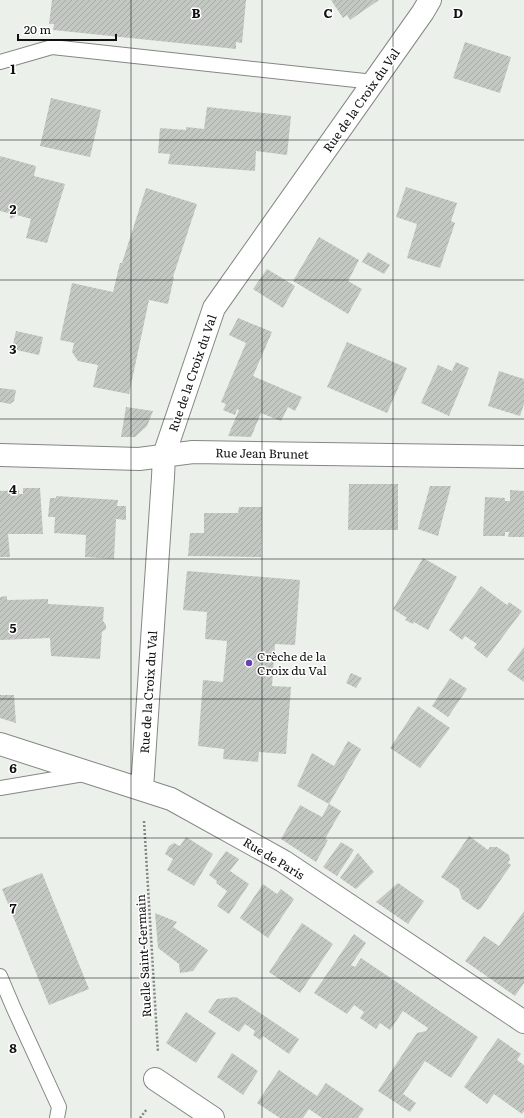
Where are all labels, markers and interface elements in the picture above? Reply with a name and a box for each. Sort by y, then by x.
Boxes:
text: B [192,3,201,22]
text: C [323,3,333,22]
text: D [453,3,463,22]
scale bar [18,16,116,42]
text: 20 m [24,20,51,38]
street label: Rue de la Croix du Val [318,44,404,156]
text: 1 [10,59,16,78]
text: 2 [10,199,17,218]
street label: Rue de la Croix du Val [163,312,221,434]
text: 3 [9,339,17,358]
street label: Rue Jean Brunet [215,443,309,463]
text: 4 [9,479,17,498]
text: 5 [9,618,17,637]
street label: Rue de la Croix du Val [135,630,161,754]
place label: Crèche de la Croix du Val [257,647,327,679]
marker: Crèche de la Croix du Val [244,658,254,668]
text: 6 [9,758,17,777]
street label: Rue de Paris [240,833,309,884]
street label: Ruelle Saint-Germain [131,894,155,1018]
text: 7 [9,898,17,917]
text: 8 [9,1038,17,1057]

